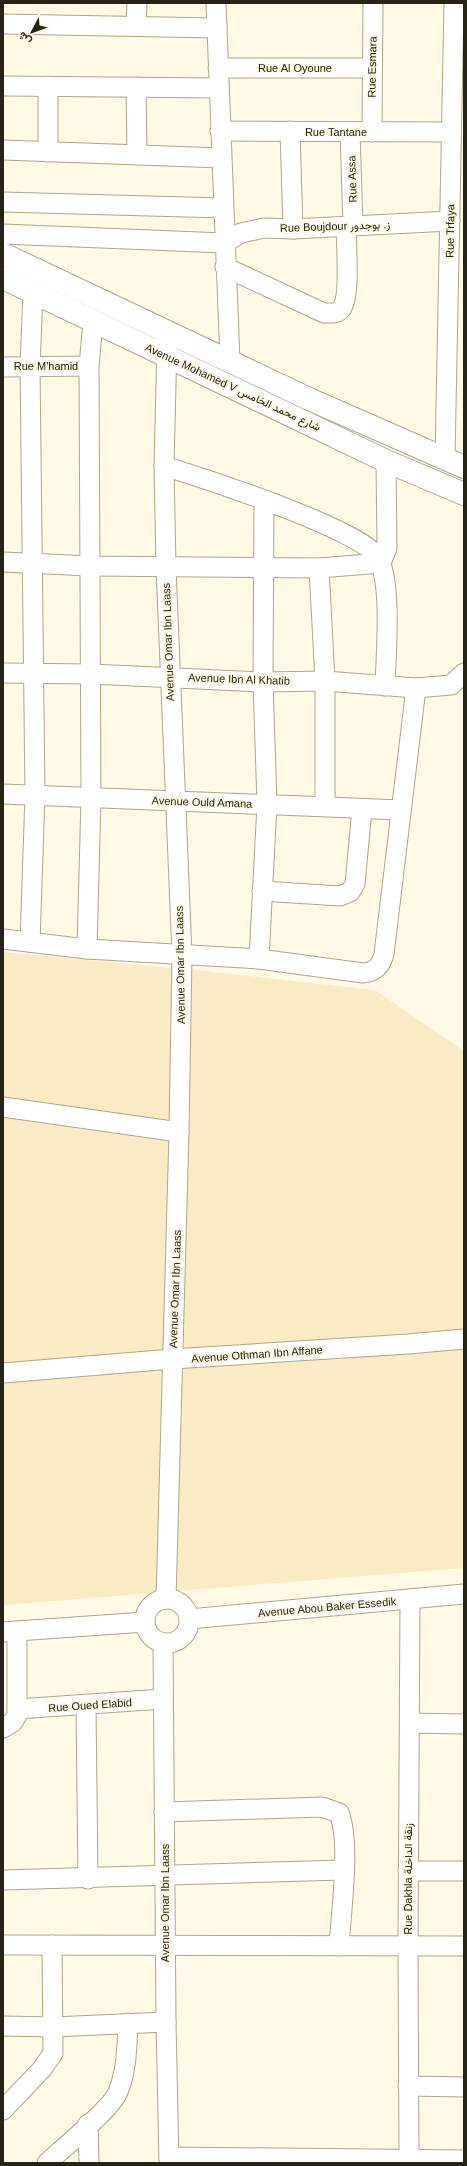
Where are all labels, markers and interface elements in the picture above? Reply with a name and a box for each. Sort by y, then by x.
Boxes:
north arrow [12,12,52,52]
text: ش [16,29,34,47]
street label: Rue Esmara [365,35,379,98]
street label: Rue Al Oyoune [258,62,332,74]
street label: Rue Tantane [305,126,367,138]
street label: Rue Assa [345,154,359,203]
street label: Rue Trfaya [444,203,456,258]
street label: Rue Boujdour ز. بوجدور [280,218,391,235]
street label: Avenue Mohamed V شارع محمد الخامس [143,341,323,435]
street label: Rue M'hamid [14,360,78,372]
street label: Avenue Omar Ibn Laass [160,582,176,701]
street label: Avenue Ibn Al Khatib [188,671,290,687]
street label: Avenue Ould Amana [151,794,253,810]
street label: Avenue Omar Ibn Laass [173,905,187,1024]
street label: Avenue Omar Ibn Laass [167,1229,183,1348]
street label: Avenue Othman Ibn Affane [191,1343,323,1365]
street label: Avenue Abou Baker Essedik [257,1595,397,1619]
street label: Rue Oued Elabid [48,1696,132,1714]
street label: Rue Dakhla زنقة الداخلة [402,1823,415,1935]
street label: Avenue Omar Ibn Laass [159,1843,171,1962]

